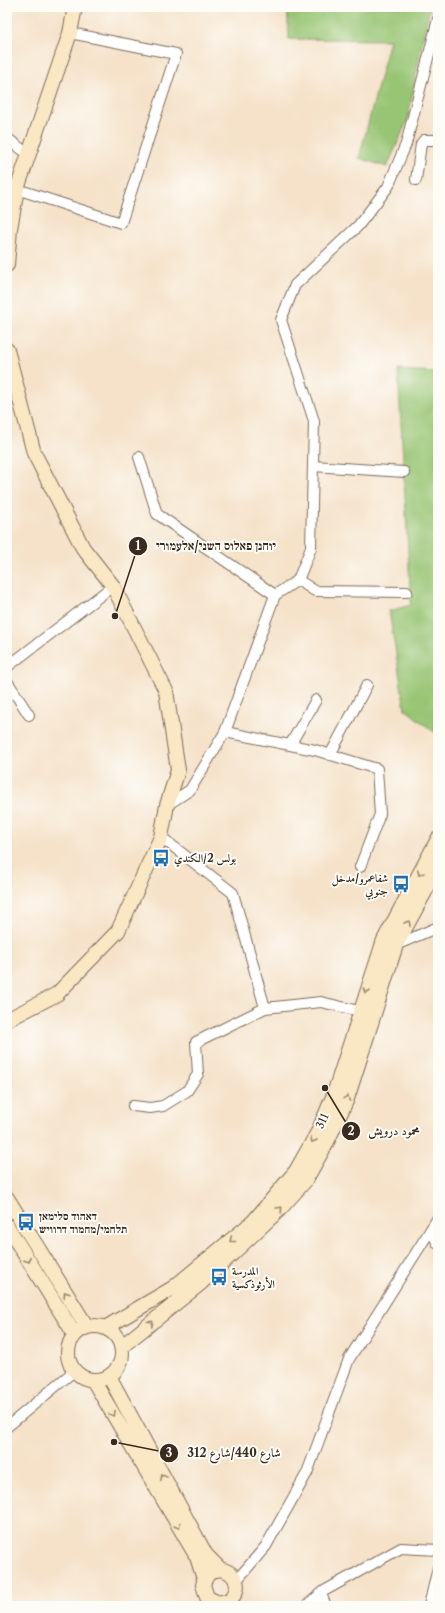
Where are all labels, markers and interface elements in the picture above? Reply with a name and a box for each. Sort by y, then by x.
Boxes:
callout: יוחנן פאלוס השני/אלעמורי [128,534,284,558]
text: 1 [135,538,141,553]
text: יוחנן פאלוס השני/אלעמורי [156,538,276,553]
bus stop icon: بولس 2/الكندي [151,848,171,868]
place label: بولس 2/الكندي [174,851,236,867]
one-way arrow [417,869,424,876]
place label: شفاعمرو/مدخل جنوبي [332,871,388,900]
bus stop icon: شفاعمرو/مدخل جنوبي [391,874,411,894]
one-way arrow [403,920,411,927]
one-way arrow [362,988,371,995]
one-way arrow [342,1095,350,1102]
street label: 311 [312,1111,332,1131]
callout: محمود درويش [341,1119,428,1143]
text: 2 [347,1123,355,1138]
text: محمود درويش [368,1123,420,1139]
one-way arrow [311,1136,318,1143]
one-way arrow [275,1206,283,1214]
place label: דאהוד סלימאן תלחמי/מחמוד דרוויש [39,1209,127,1236]
bus stop icon: דאהוד סלימאן תלחמי/מחמוד דרוויש [16,1212,36,1232]
one-way arrow [229,1235,237,1242]
one-way arrow [23,1255,30,1262]
place label: المدرسة الأرثوذكسية [232,1264,275,1291]
bus stop icon: المدرسة الأرثوذكسية [209,1267,229,1287]
one-way arrow [64,1291,71,1298]
one-way arrow [147,1320,154,1327]
one-way arrow [108,1410,115,1417]
callout: شارع 440/شارع 312 [159,1441,288,1465]
text: 3 [166,1445,173,1460]
text: شارع 440/شارع 312 [187,1445,281,1464]
one-way arrow [161,1473,168,1481]
one-way arrow [174,1522,181,1529]

